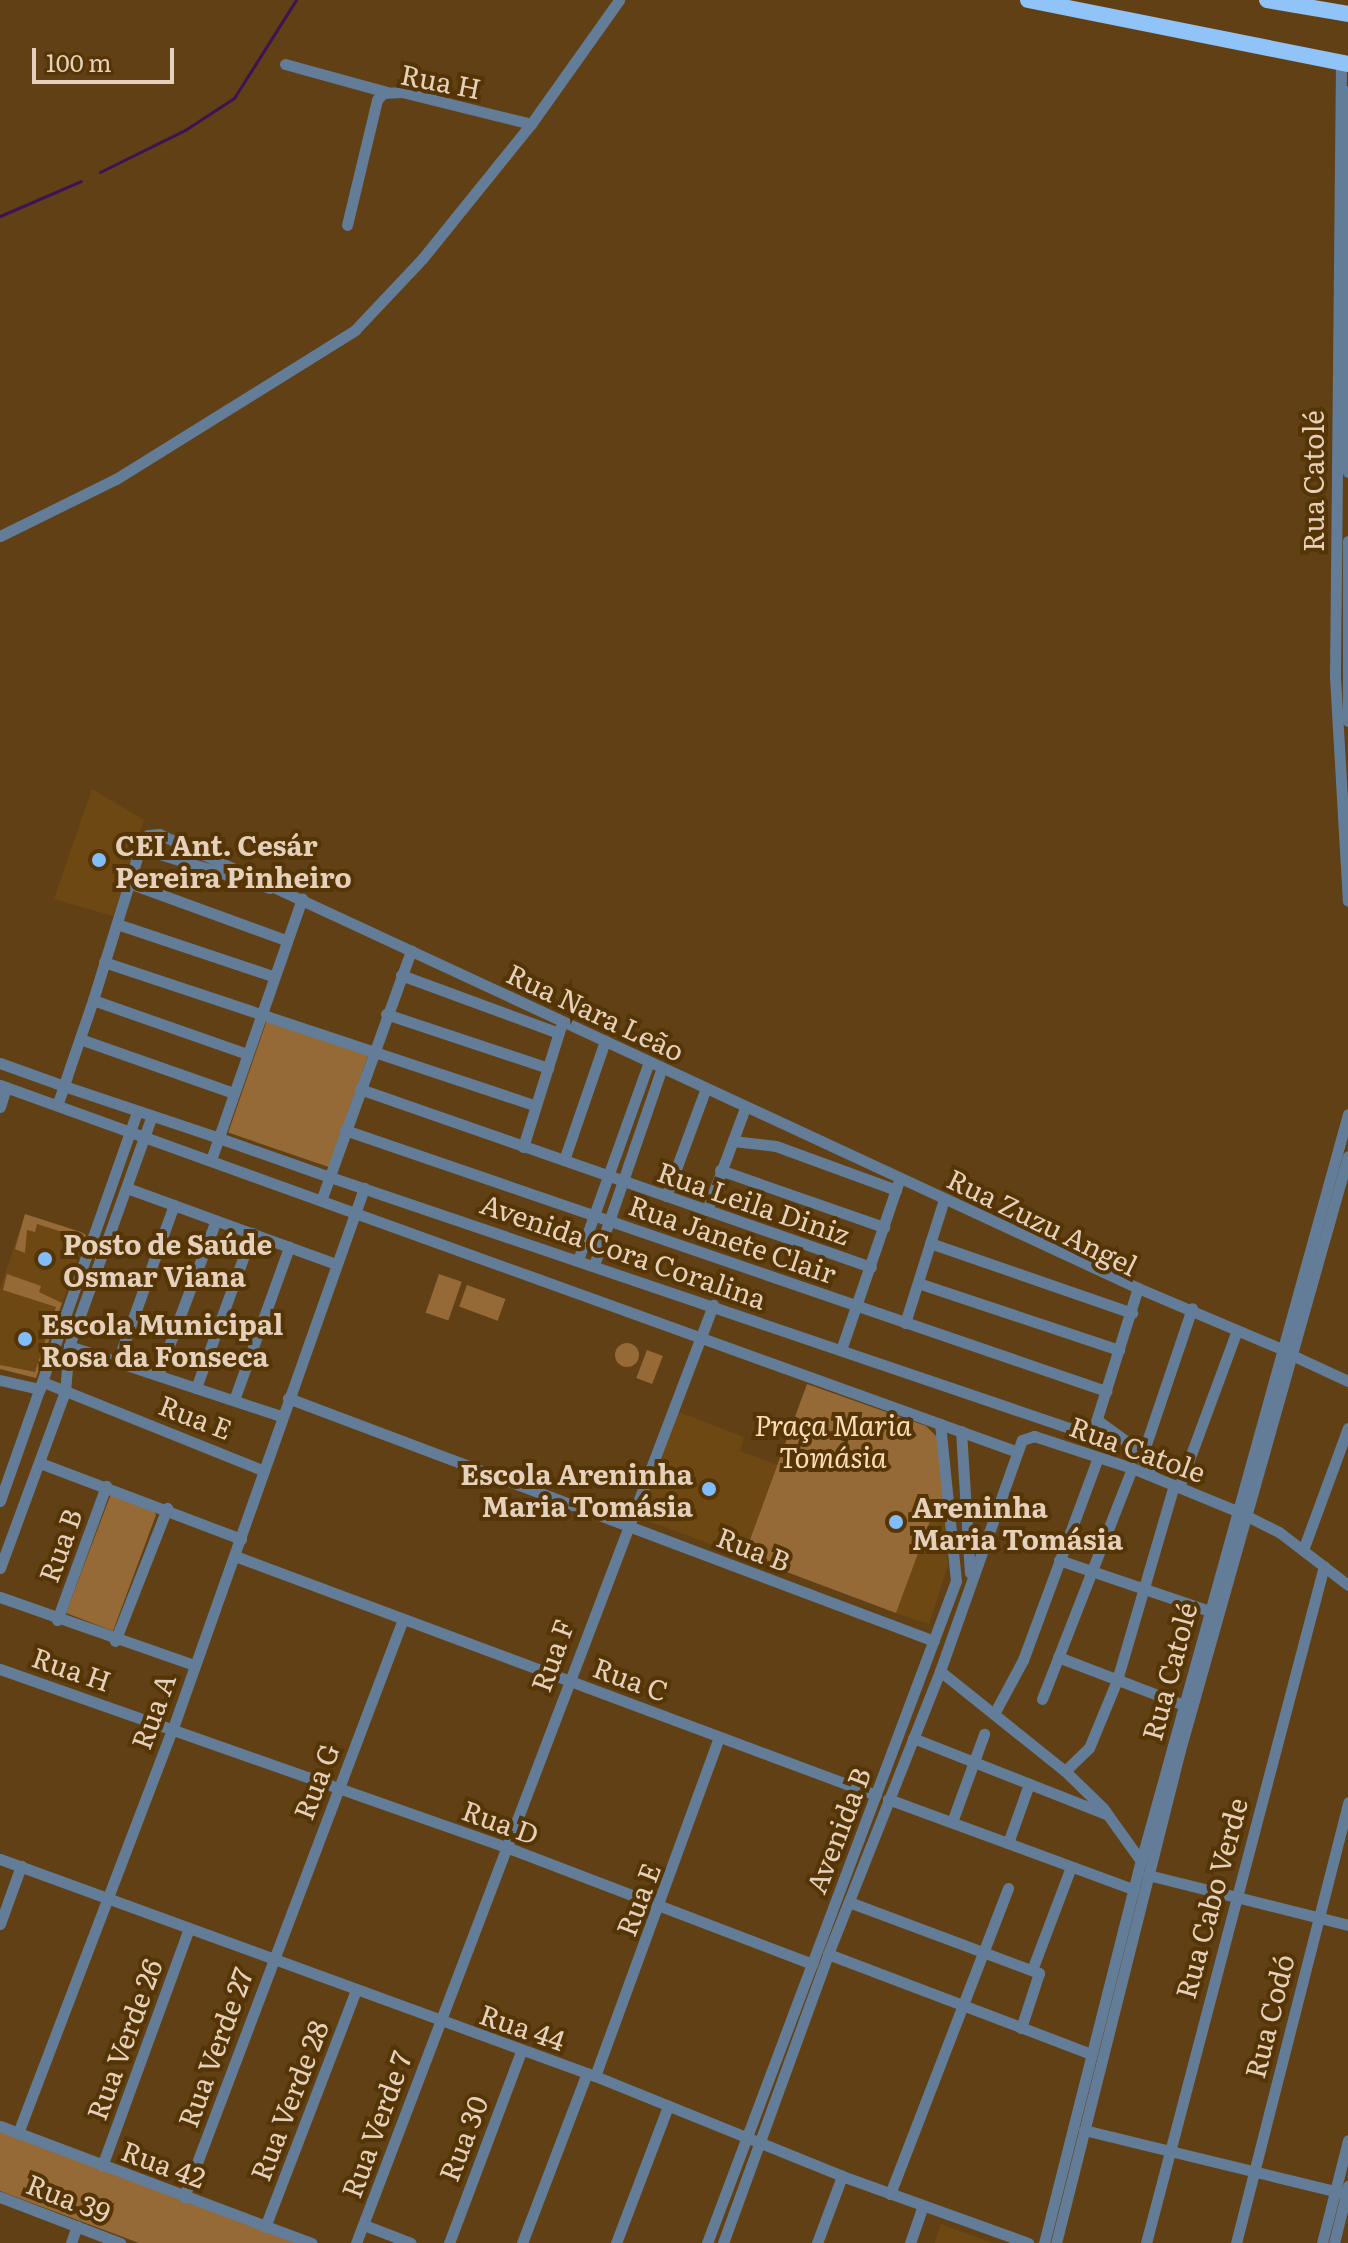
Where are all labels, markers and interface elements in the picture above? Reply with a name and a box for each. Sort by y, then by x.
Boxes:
scale bar [36,32,178,82]
text: 100 m [46,44,112,79]
street label: Rua H [398,56,484,104]
street label: Rua Catolé [1295,410,1329,552]
place label: CEI Ant. Cesár Pereira Pinheiro [115,827,352,893]
marker: CEI Ant. Cesár Pereira Pinheiro [90,851,108,869]
street label: Rua Nara Leão [502,955,690,1067]
street label: Rua Leila Diniz [653,1153,855,1251]
street label: Rua Zuzu Angel [942,1160,1144,1282]
street label: Avenida Cora Coralina [477,1185,771,1315]
street label: Rua Janete Clair [625,1187,841,1289]
place label: Posto de Saúde Osmar Viana [63,1226,272,1292]
marker: Posto de Saúde Osmar Viana [34,1248,56,1270]
place label: Escola Municipal Rosa da Fonseca [41,1306,283,1372]
marker: Escola Municipal Rosa da Fonseca [16,1330,34,1348]
street label: Rua E [155,1387,237,1445]
park label: Praça Maria Tomásia [754,1407,912,1473]
street label: Rua Catole [1066,1408,1210,1488]
place label: Escola Areninha Maria Tomásia [460,1456,693,1522]
marker: Escola Areninha Maria Tomásia [700,1480,718,1498]
place label: Areninha Maria Tomásia [912,1489,1123,1555]
street label: Rua B [30,1504,88,1586]
marker: Areninha Maria Tomásia [887,1513,905,1531]
street label: Rua B [713,1519,795,1577]
street label: Rua Catolé [1133,1598,1203,1744]
street label: Rua F [522,1614,580,1696]
street label: Rua H [28,1639,116,1697]
street label: Rua C [589,1649,673,1707]
street label: Rua A [123,1669,181,1753]
street label: Rua G [285,1738,345,1824]
street label: Avenida B [798,1762,876,1898]
street label: Rua D [458,1792,544,1850]
street label: Rua Cabo Verde [1167,1794,1253,2002]
street label: Rua E [608,1858,666,1940]
street label: Rua Codó [1236,1950,1300,2082]
street label: Rua Verde 26 [78,1954,168,2124]
street label: Rua Verde 27 [170,1962,258,2132]
street label: Rua 44 [476,1996,570,2056]
street label: Rua Verde 28 [242,2015,334,2185]
street label: Rua Verde 7 [333,2046,417,2202]
street label: Rua 30 [430,2091,494,2185]
street label: Rua 42 [117,2132,211,2194]
street label: Rua 39 [22,2166,116,2228]

